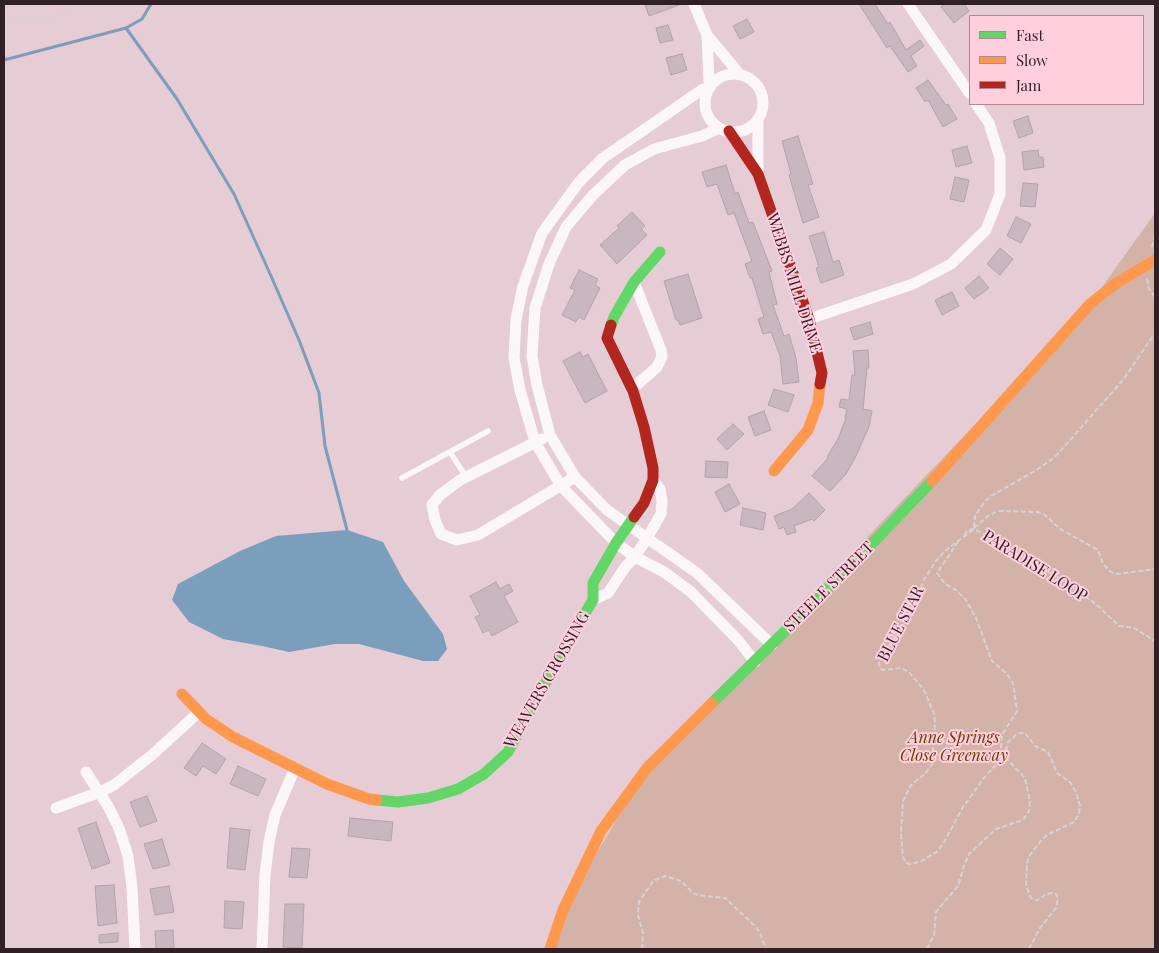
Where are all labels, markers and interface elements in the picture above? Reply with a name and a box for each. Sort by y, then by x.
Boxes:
legend [969,15,1144,105]
text: Fast [1016,25,1044,45]
text: Slow [1016,50,1048,70]
text: Jam [1016,75,1041,95]
street label: WEBBS MILL DRIVE [762,211,826,355]
street label: PARADISE LOOP [979,526,1091,606]
street label: STEELE STREET [780,538,878,636]
street label: BLUE STAR [874,583,928,665]
street label: WEAVERS CROSSING [500,608,594,752]
park label: Anne Springs Close Greenway [900,728,1008,766]

